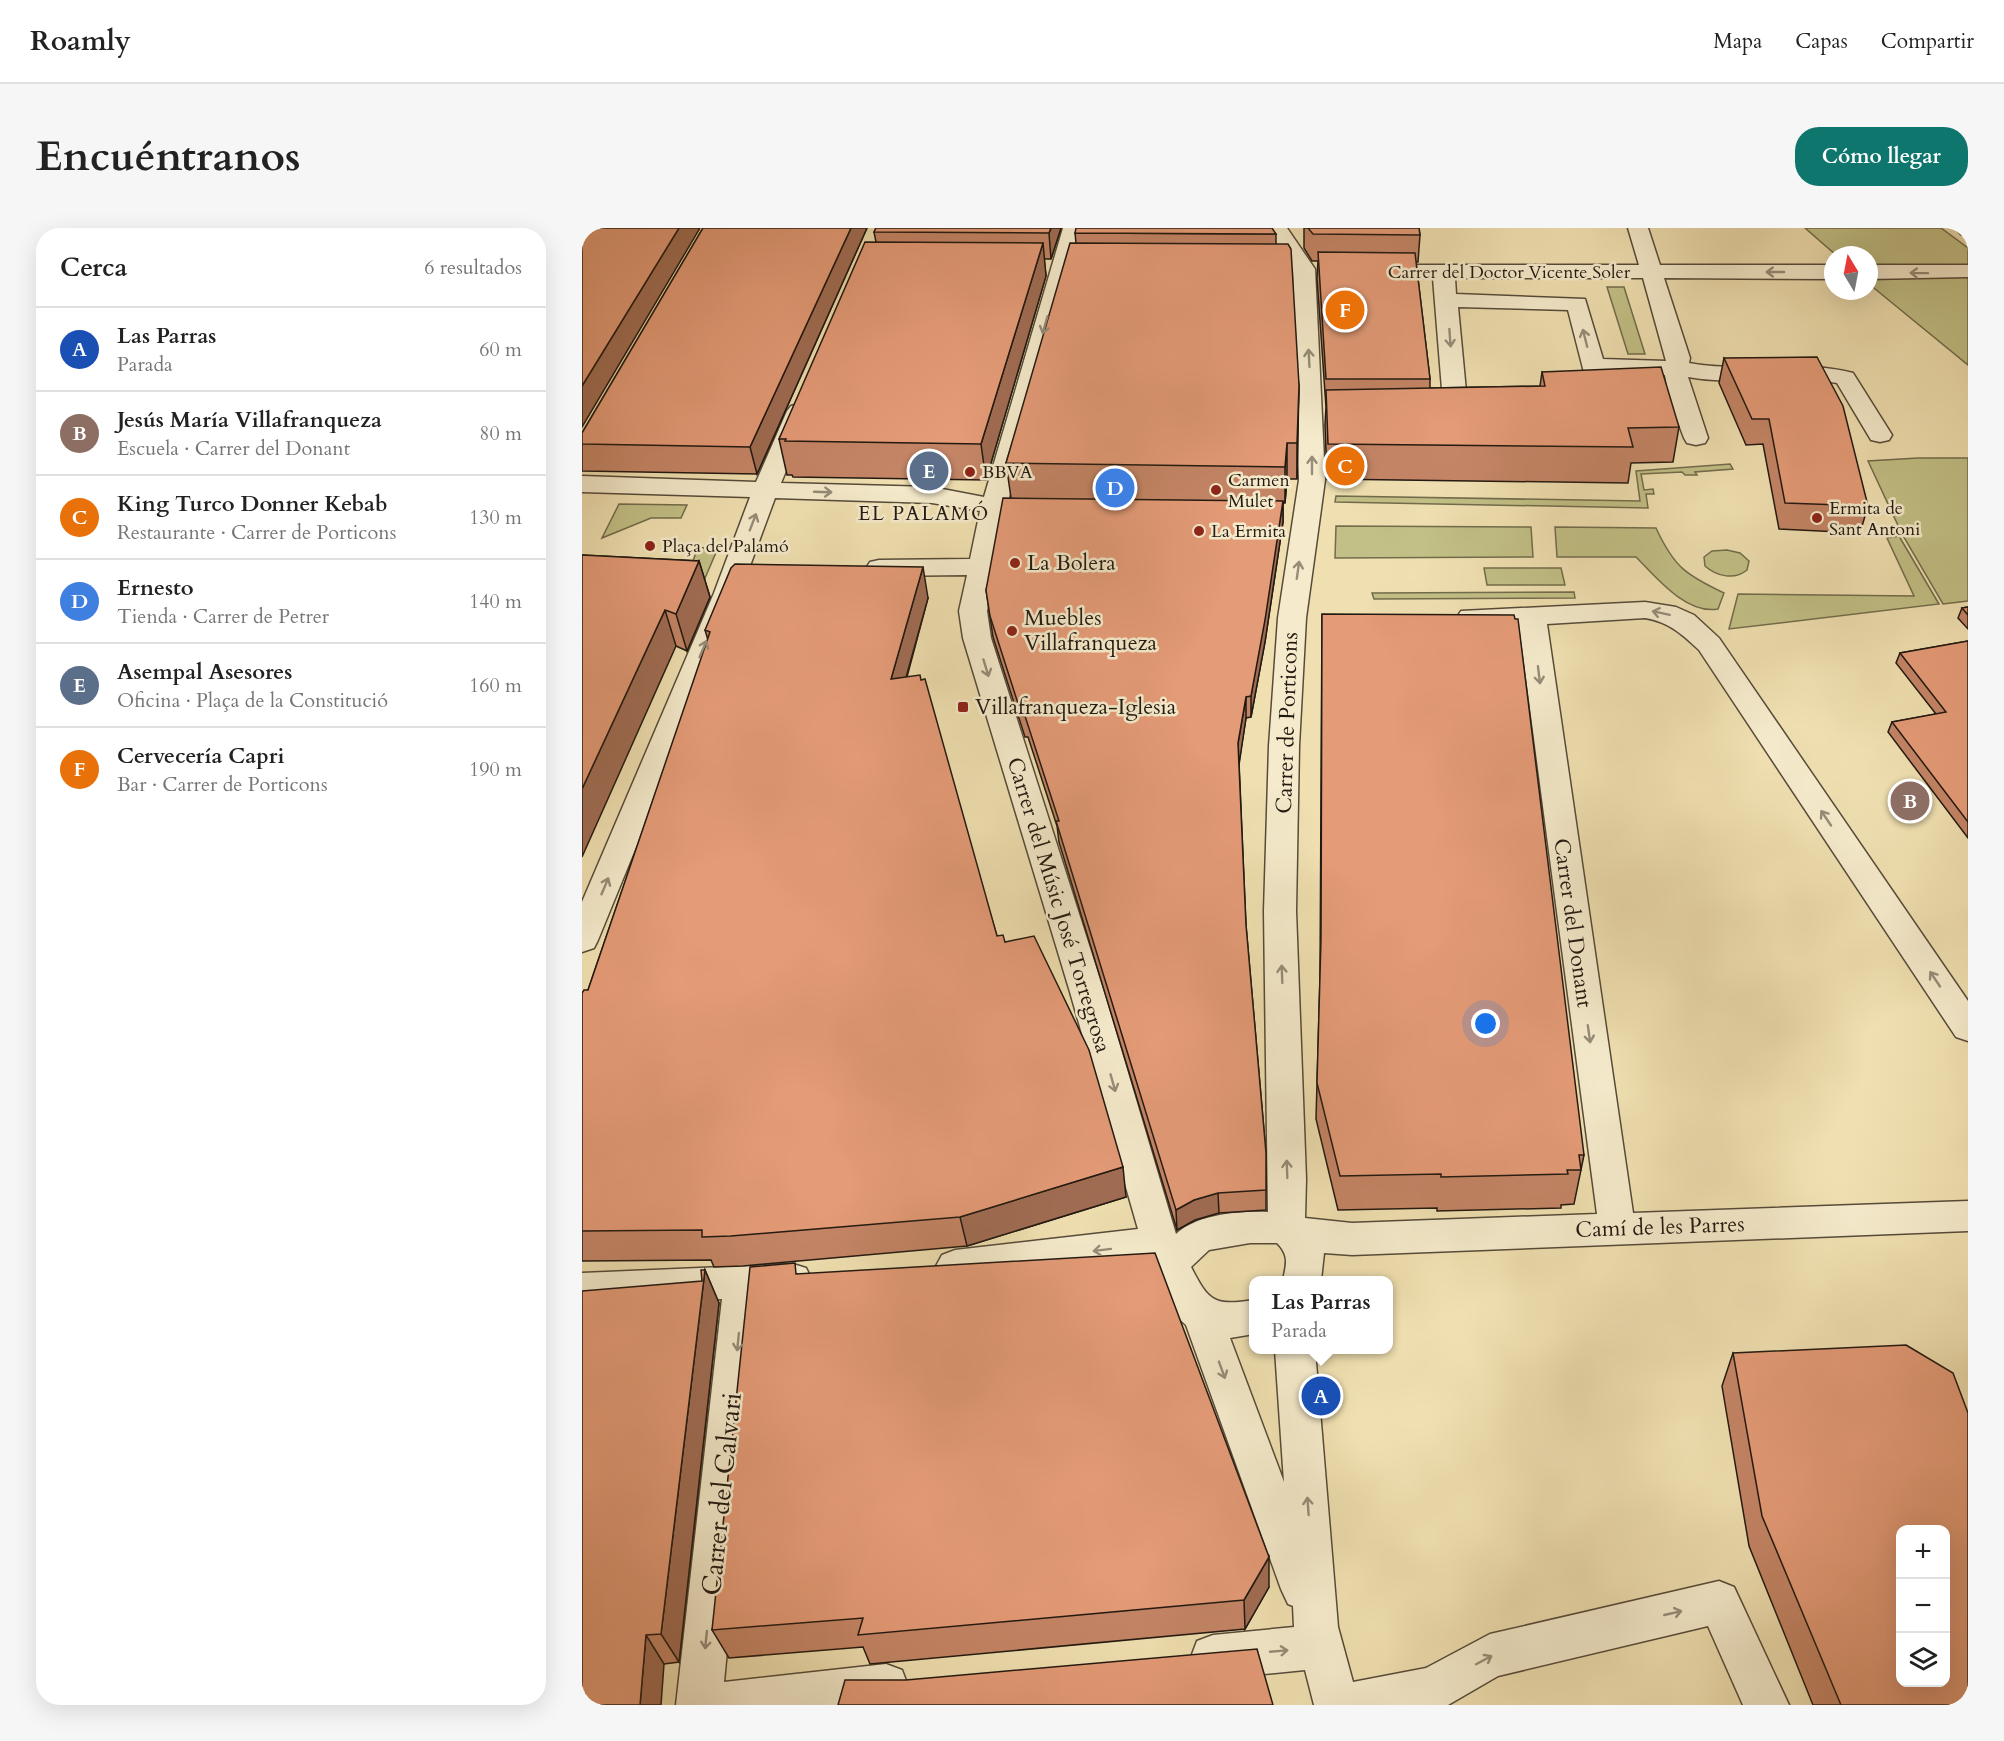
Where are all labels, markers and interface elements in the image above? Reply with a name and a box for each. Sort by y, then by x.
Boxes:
text: Roamly [30,22,131,60]
text: Mapa [1713,27,1762,56]
text: Capas [1795,27,1848,56]
text: Compartir [1881,27,1974,56]
button: Cómo llegar [1795,127,1968,186]
text: Encuéntranos [36,128,301,185]
north arrow [1824,246,1878,300]
text: Cerca [60,250,127,285]
text: 6 resultados [424,254,522,281]
street label: Carrer del Doctor Vicente Soler [1388,260,1631,285]
one-way arrow [1765,266,1785,278]
one-way arrow [1909,267,1929,278]
pin: F [1326,288,1365,332]
one-way arrow [1039,316,1050,335]
text: Las Parras [117,321,216,351]
one-way arrow [1445,328,1456,348]
one-way arrow [1579,329,1591,348]
text: A [72,336,87,363]
text: 60 m [479,336,522,363]
one-way arrow [1303,348,1314,368]
text: Parada [117,351,173,378]
text: Jesús María Villafranqueza [117,405,382,435]
text: B [72,420,87,447]
text: 80 m [479,420,522,447]
text: Escuela · Carrer del Donant [117,435,350,462]
pin: C [1326,444,1365,488]
pin: E [910,448,948,494]
one-way arrow [1306,455,1318,475]
place label: BBVA [982,460,1033,485]
marker: BBVA [963,465,977,479]
pin: D [1096,466,1134,510]
place label: Carmen Mulet [1228,468,1291,514]
marker: Carmen Mulet [1209,483,1223,497]
one-way arrow [813,486,833,498]
text: King Turco Donner Kebab [117,489,388,519]
place label: Ermita de Sant Antoni [1829,496,1920,542]
district label: EL PALAMÓ [858,500,988,527]
text: C [72,504,87,531]
text: 130 m [469,504,522,531]
marker: Ermita de Sant Antoni [1810,511,1824,525]
one-way arrow [748,513,759,532]
text: Restaurante · Carrer de Porticons [117,519,396,546]
place label: La Ermita [1211,519,1286,544]
marker: La Ermita [1192,524,1206,538]
place label: Plaça del Palamó [662,534,789,559]
marker: Plaça del Palamó [643,539,657,553]
place label: La Bolera [1027,548,1116,578]
marker: La Bolera [1008,556,1022,570]
one-way arrow [1293,561,1304,580]
text: Ernesto [117,573,194,603]
text: D [71,588,88,615]
text: 140 m [469,588,522,615]
text: Tienda · Carrer de Petrer [117,603,329,630]
place label: Muebles Villafranqueza [1024,603,1157,658]
one-way arrow [1652,607,1671,618]
marker: Muebles Villafranqueza [1005,624,1019,638]
street label: Carrer de Porticons [1269,632,1305,814]
one-way arrow [698,640,709,658]
text: Asempal Asesores [117,657,292,687]
one-way arrow [981,658,992,677]
one-way arrow [1534,665,1545,684]
text: E [73,672,86,699]
text: 160 m [469,672,522,699]
text: Oficina · Plaça de la Constitució [117,687,388,714]
place label: Villafranqueza-Iglesia [975,692,1177,722]
marker: Villafranqueza-Iglesia [956,700,970,714]
text: Cervecería Capri [117,741,285,771]
street label: Carrer del Músic José Torregrosa [1000,754,1118,1057]
text: F [74,756,85,783]
text: 190 m [469,756,522,783]
text: Bar · Carrer de Porticons [117,771,328,798]
pin: B [1890,778,1930,824]
one-way arrow [1820,810,1832,826]
street label: Carrer del Donant [1546,836,1600,1010]
one-way arrow [600,878,611,896]
one-way arrow [1276,965,1288,985]
one-way arrow [1929,972,1941,988]
your location [1471,1009,1500,1038]
one-way arrow [1584,1024,1595,1044]
one-way arrow [1108,1073,1119,1092]
one-way arrow [1282,1160,1293,1180]
street label: Camí de les Parres [1575,1209,1745,1245]
one-way arrow [1093,1244,1112,1255]
popup [1249,1276,1393,1354]
text: Las Parras [1271,1287,1371,1317]
text: Parada [1271,1317,1327,1344]
one-way arrow [732,1331,743,1351]
one-way arrow [1218,1360,1229,1379]
pin: A [1302,1374,1340,1418]
street label: Carrer del Calvari [693,1391,751,1597]
one-way arrow [1302,1496,1313,1516]
map controls [1896,1525,1950,1687]
button: + [1896,1525,1950,1579]
button: − [1896,1579,1950,1633]
one-way arrow [1663,1606,1682,1618]
one-way arrow [700,1630,711,1650]
button: layers [1896,1633,1950,1687]
one-way arrow [1268,1645,1288,1656]
one-way arrow [1475,1654,1492,1666]

